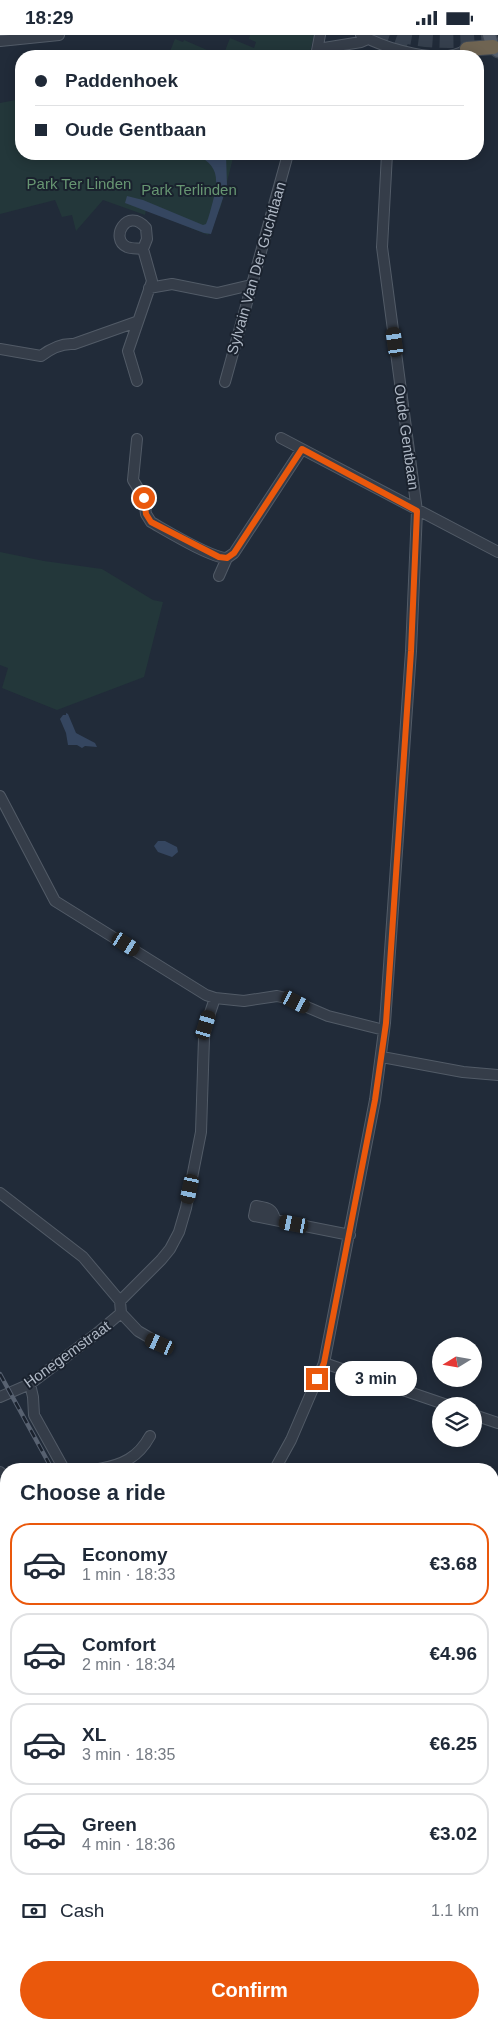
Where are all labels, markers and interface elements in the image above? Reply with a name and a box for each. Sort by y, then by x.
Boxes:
text: 18:29 [25,7,74,28]
text: Paddenhoek [65,70,178,91]
text: Oude Gentbaan [65,119,206,140]
park label: Park Ter Linden [27,175,131,192]
street label: Sylvain Van Der Guchtlaan [223,180,289,356]
park label: Park Terlinden [141,181,237,198]
car [385,326,404,358]
street label: Oude Gentbaan [391,383,423,491]
route start [133,487,155,509]
car [109,930,142,958]
car [279,989,312,1015]
car [194,1008,217,1042]
car [179,1173,200,1205]
car [277,1214,310,1234]
street label: Honegemstraat [21,1316,114,1391]
car [143,1331,176,1357]
north arrow [432,1337,482,1387]
map controls [432,1337,482,1447]
callout: 3 min [334,1361,417,1397]
route end [306,1368,328,1390]
text: 3 min [355,1370,397,1387]
button: layers [432,1397,482,1447]
text: Choose a ride [20,1480,165,1505]
icon: car [22,1542,67,1587]
text: Economy [82,1544,168,1565]
text: €3.68 [429,1553,477,1574]
text: 1 min · 18:33 [82,1566,175,1583]
icon: car [22,1632,67,1677]
text: Comfort [82,1634,156,1655]
text: €4.96 [429,1643,477,1664]
text: 2 min · 18:34 [82,1656,175,1673]
icon: car [22,1722,67,1767]
text: XL [82,1724,106,1745]
text: €6.25 [429,1733,477,1754]
text: 3 min · 18:35 [82,1746,175,1763]
icon: car [22,1812,67,1857]
text: Green [82,1814,137,1835]
text: €3.02 [429,1823,477,1844]
text: 4 min · 18:36 [82,1836,175,1853]
icon: cash [20,1897,48,1925]
text: Cash [60,1900,104,1921]
text: 1.1 km [431,1902,479,1919]
button: Confirm [20,1961,479,2019]

